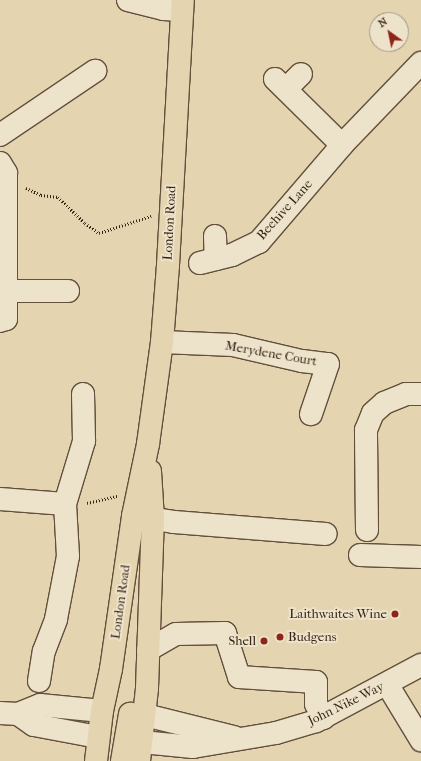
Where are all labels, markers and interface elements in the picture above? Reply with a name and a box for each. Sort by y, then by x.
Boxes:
north arrow [369,12,409,52]
text: N [376,15,390,30]
street label: Beehive Lane [254,177,316,243]
street label: London Road [160,185,180,261]
street label: Merydene Court [224,338,318,370]
street label: London Road [108,564,134,640]
place label: Laithwaites Wine [289,606,387,622]
marker: Laithwaites Wine [390,609,400,619]
place label: Budgens [288,629,337,645]
marker: Budgens [275,632,285,642]
place label: Shell [228,633,256,649]
marker: Shell [259,636,269,646]
street label: John Nike Way [305,679,387,729]

